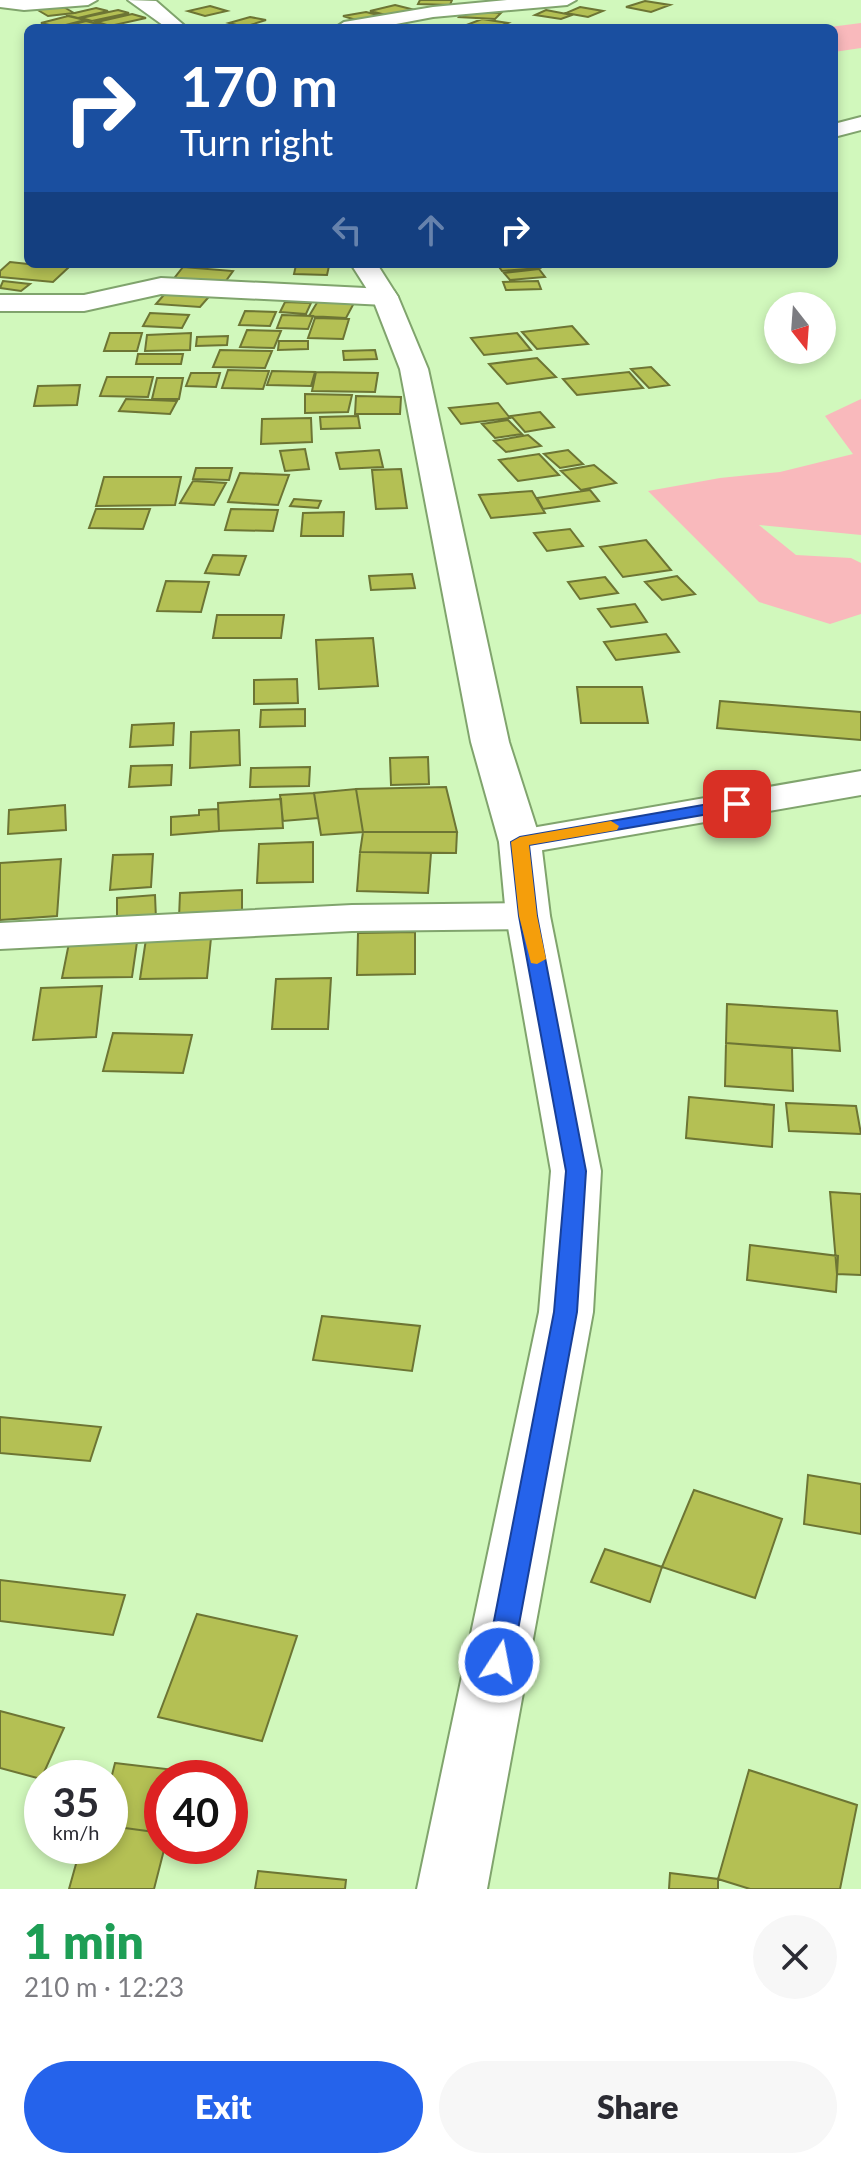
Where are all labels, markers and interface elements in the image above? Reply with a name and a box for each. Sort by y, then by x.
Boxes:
text: 170 m [180,52,338,119]
icon: right [48,56,152,160]
text: Turn right [180,120,333,164]
icon: left [325,208,369,252]
icon: ahead [409,208,453,252]
icon: right [493,208,537,252]
north arrow [764,292,836,364]
map controls [764,292,836,364]
pin [703,770,771,838]
icon: arrive [715,782,759,826]
position arrow [457,1620,541,1704]
speed limit sign: 40 [144,1760,248,1864]
text: 35 [53,1778,99,1826]
text: km/h [53,1820,99,1844]
text: 1 min [24,1912,144,1969]
button: close [753,1915,837,1999]
text: 210 m · 12:23 [24,1971,184,2003]
button: Exit [24,2061,423,2153]
button: Share [439,2061,837,2153]

